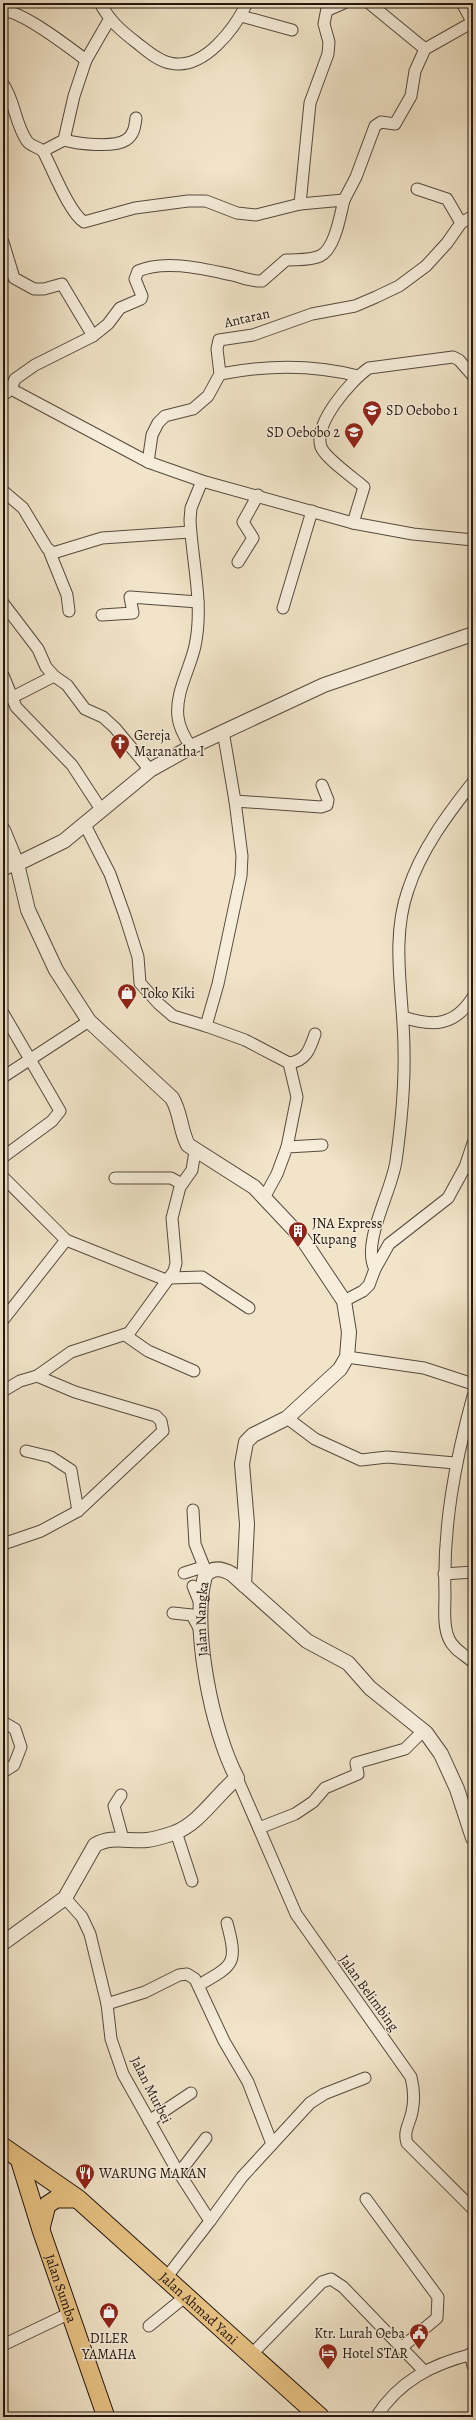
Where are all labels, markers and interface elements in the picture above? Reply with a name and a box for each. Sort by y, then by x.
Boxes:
street label: Antaran [221,303,272,333]
school or university icon: SD Oebobo 1 [361,399,383,427]
place label: SD Oebobo 1 [386,401,458,420]
school or university icon: SD Oebobo 2 [343,421,365,449]
place label: SD Oebobo 2 [266,423,340,442]
place label: Gereja Maranatha I [134,726,205,761]
church icon: Gereja Maranatha I [109,732,131,760]
shop icon: Toko Kiki [116,982,138,1010]
place label: Toko Kiki [141,984,195,1003]
place label: JNA Express Kupang [312,1214,382,1249]
building icon: JNA Express Kupang [287,1220,309,1248]
street label: Jalan Nangka [191,1579,213,1658]
street label: Jalan Belimbing [335,1951,403,2035]
street label: Jalan Murbei [126,2053,176,2127]
restaurant icon: WARUNG MAKAN [74,2162,96,2190]
place label: WARUNG MAKAN [98,2164,206,2183]
street label: Jalan Sumba [41,2251,82,2326]
street label: Jalan Ahmad Yani [155,2267,242,2348]
shop icon: DILER YAMAHA [98,2301,120,2329]
public building icon: Ktr. Lurah Oeba [408,2322,430,2350]
place label: Ktr. Lurah Oeba [314,2324,405,2343]
place label: DILER YAMAHA [81,2329,137,2364]
hotel icon: Hotel STAR [317,2342,339,2370]
place label: Hotel STAR [342,2344,408,2363]

